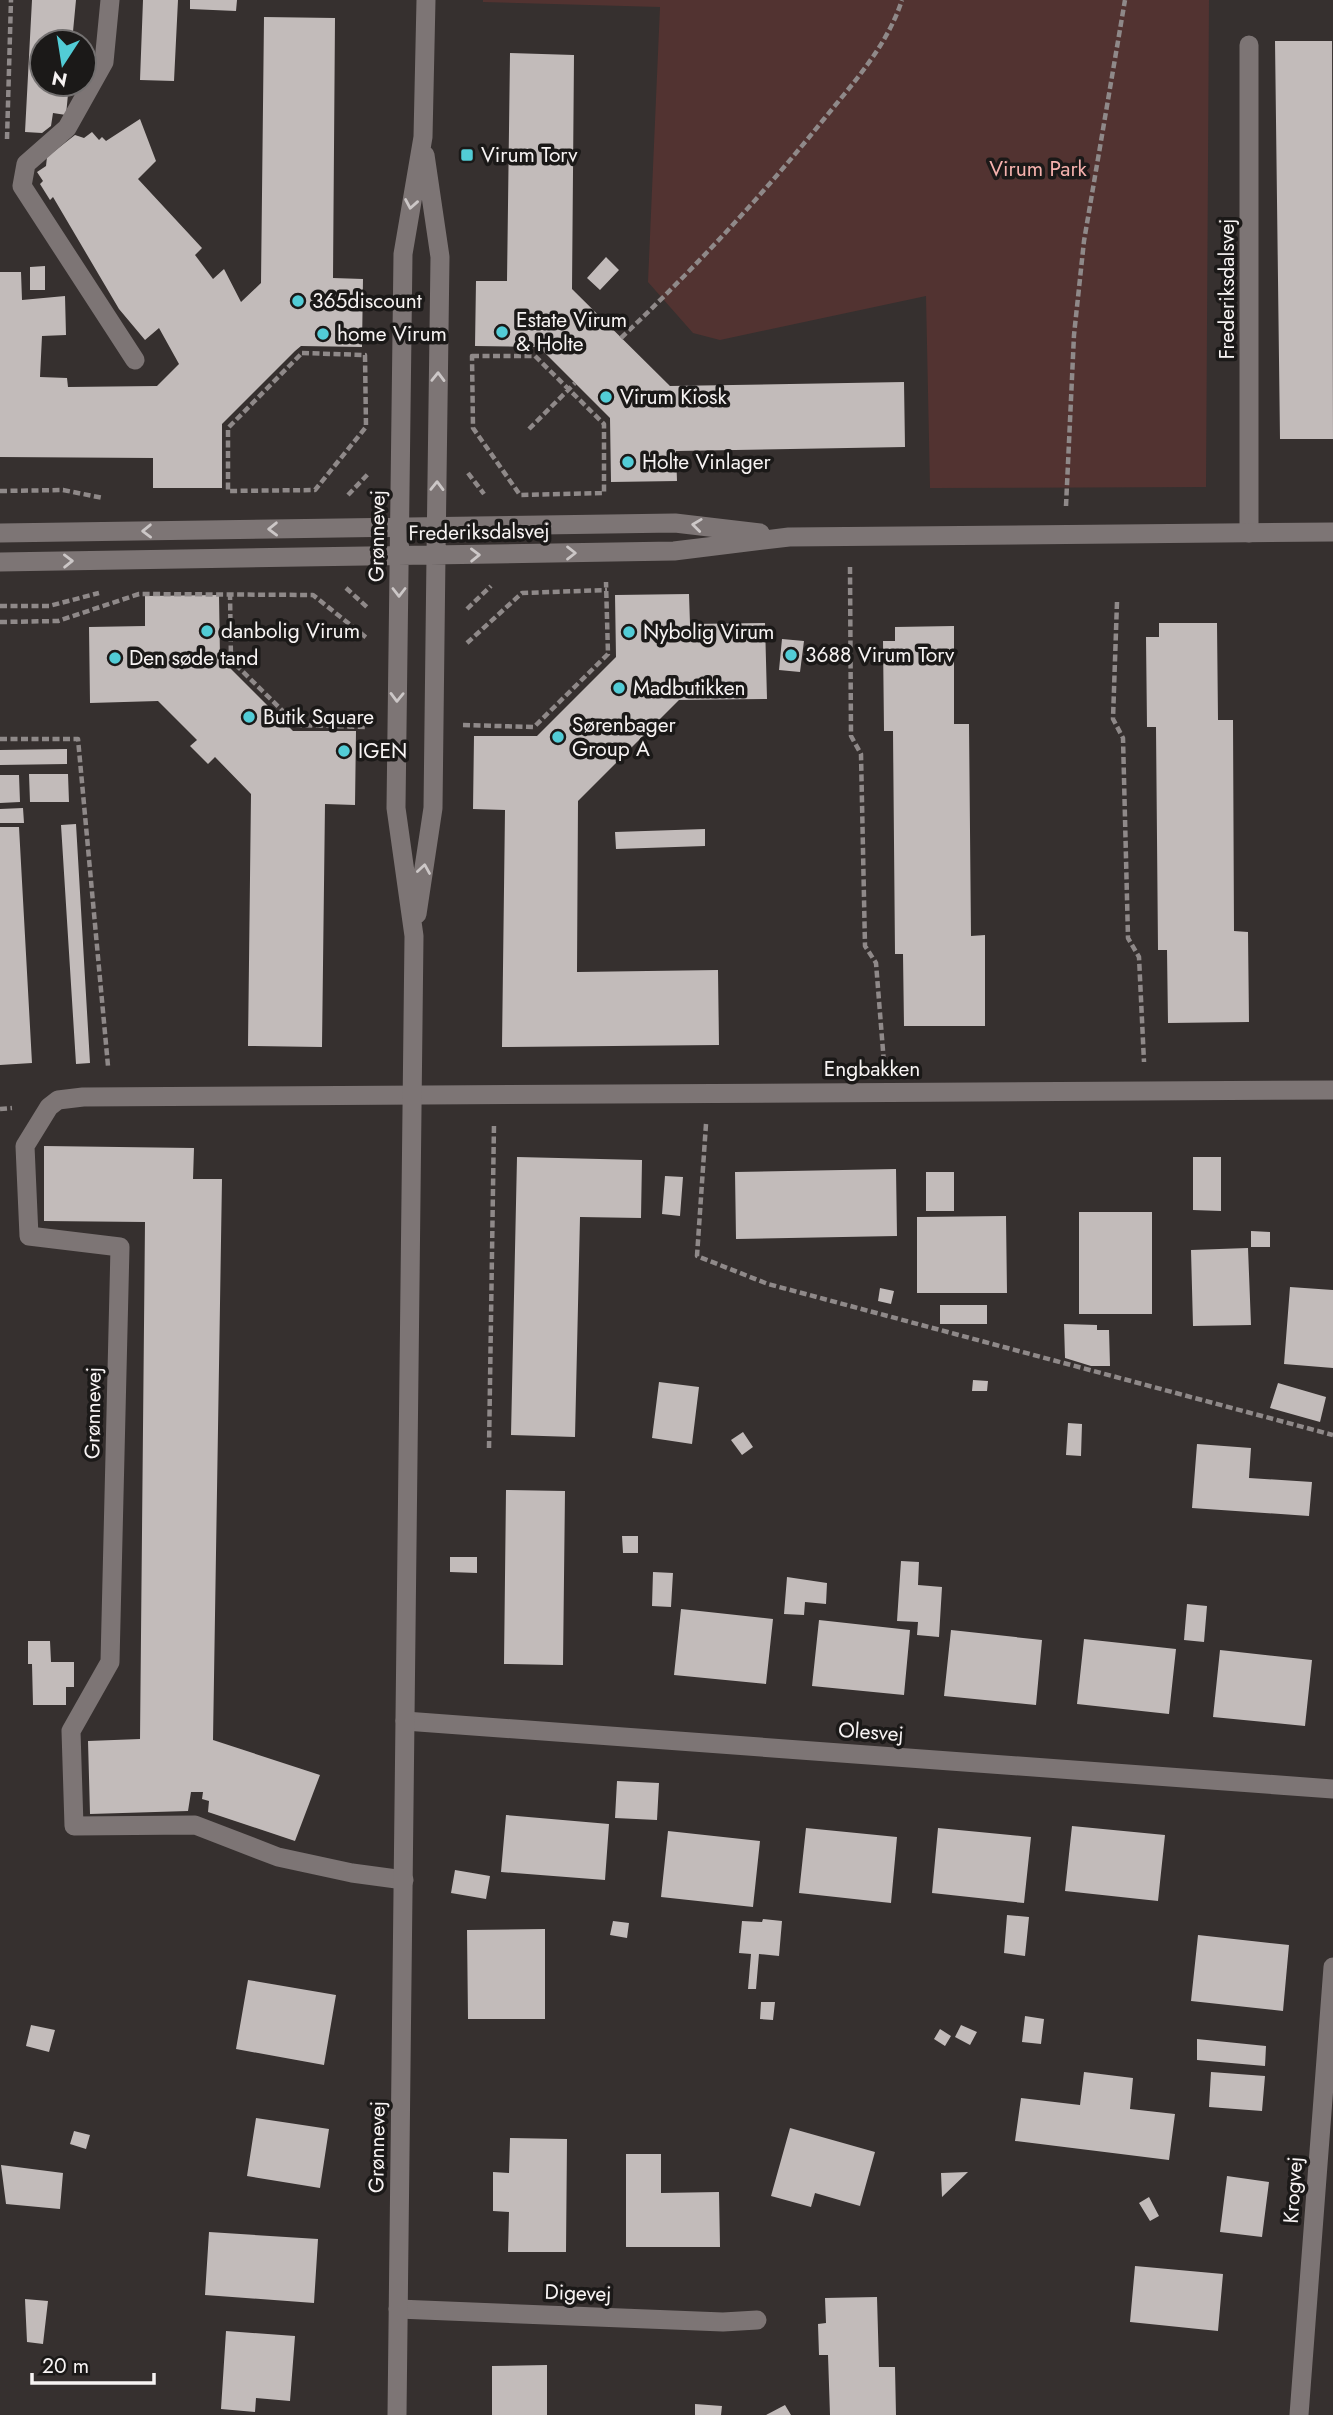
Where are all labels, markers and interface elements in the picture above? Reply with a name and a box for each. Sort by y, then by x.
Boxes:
north arrow [28,28,98,98]
text: N [49,64,70,94]
place label: Virum Torv [481,140,578,170]
marker: Virum Torv [459,147,475,163]
park label: Virum Park [989,154,1088,184]
one-way arrow [404,198,419,210]
street label: Frederiksdalsvej [1212,218,1242,360]
place label: 365discount [312,286,422,316]
marker: 365discount [290,293,306,309]
place label: Estate Virum & Holte [516,305,627,359]
place label: home Virum [337,319,447,349]
marker: Estate Virum & Holte [494,324,510,340]
marker: home Virum [315,326,331,342]
one-way arrow [430,371,446,382]
place label: Virum Kiosk [620,382,727,412]
marker: Virum Kiosk [598,389,614,405]
place label: Holte Vinlager [642,447,772,477]
marker: Holte Vinlager [620,454,636,470]
one-way arrow [429,480,445,491]
street label: Grønnevej [361,490,393,582]
street label: Frederiksdalsvej [408,516,550,548]
one-way arrow [691,518,703,533]
one-way arrow [267,521,277,537]
one-way arrow [141,523,152,539]
one-way arrow [566,545,576,561]
one-way arrow [470,547,481,563]
one-way arrow [63,553,74,569]
one-way arrow [391,588,407,598]
place label: danbolig Virum [221,616,360,646]
place label: Nybolig Virum [643,617,774,647]
marker: danbolig Virum [199,623,215,639]
marker: Nybolig Virum [621,624,637,640]
place label: 3688 Virum Torv [805,640,955,670]
place label: Den søde tand [129,643,259,673]
marker: 3688 Virum Torv [783,647,799,663]
marker: Den søde tand [107,650,123,666]
place label: Madbutikken [633,673,746,703]
marker: Madbutikken [611,680,627,696]
one-way arrow [390,692,405,703]
place label: Butik Square [263,702,374,732]
marker: Butik Square [241,709,257,725]
place label: Sørenbager Group A [572,710,677,764]
marker: Sørenbager Group A [550,729,566,745]
place label: IGEN [358,736,407,766]
marker: IGEN [336,743,352,759]
one-way arrow [416,863,431,875]
street label: Engbakken [824,1054,920,1084]
street label: Grønnevej [77,1367,109,1459]
street label: Olesvej [837,1715,905,1749]
street label: Grønnevej [361,2101,393,2193]
street label: Krogvej [1276,2155,1310,2225]
street label: Digevej [544,2277,612,2309]
scale bar [32,2342,154,2386]
text: 20 m [42,2351,89,2381]

